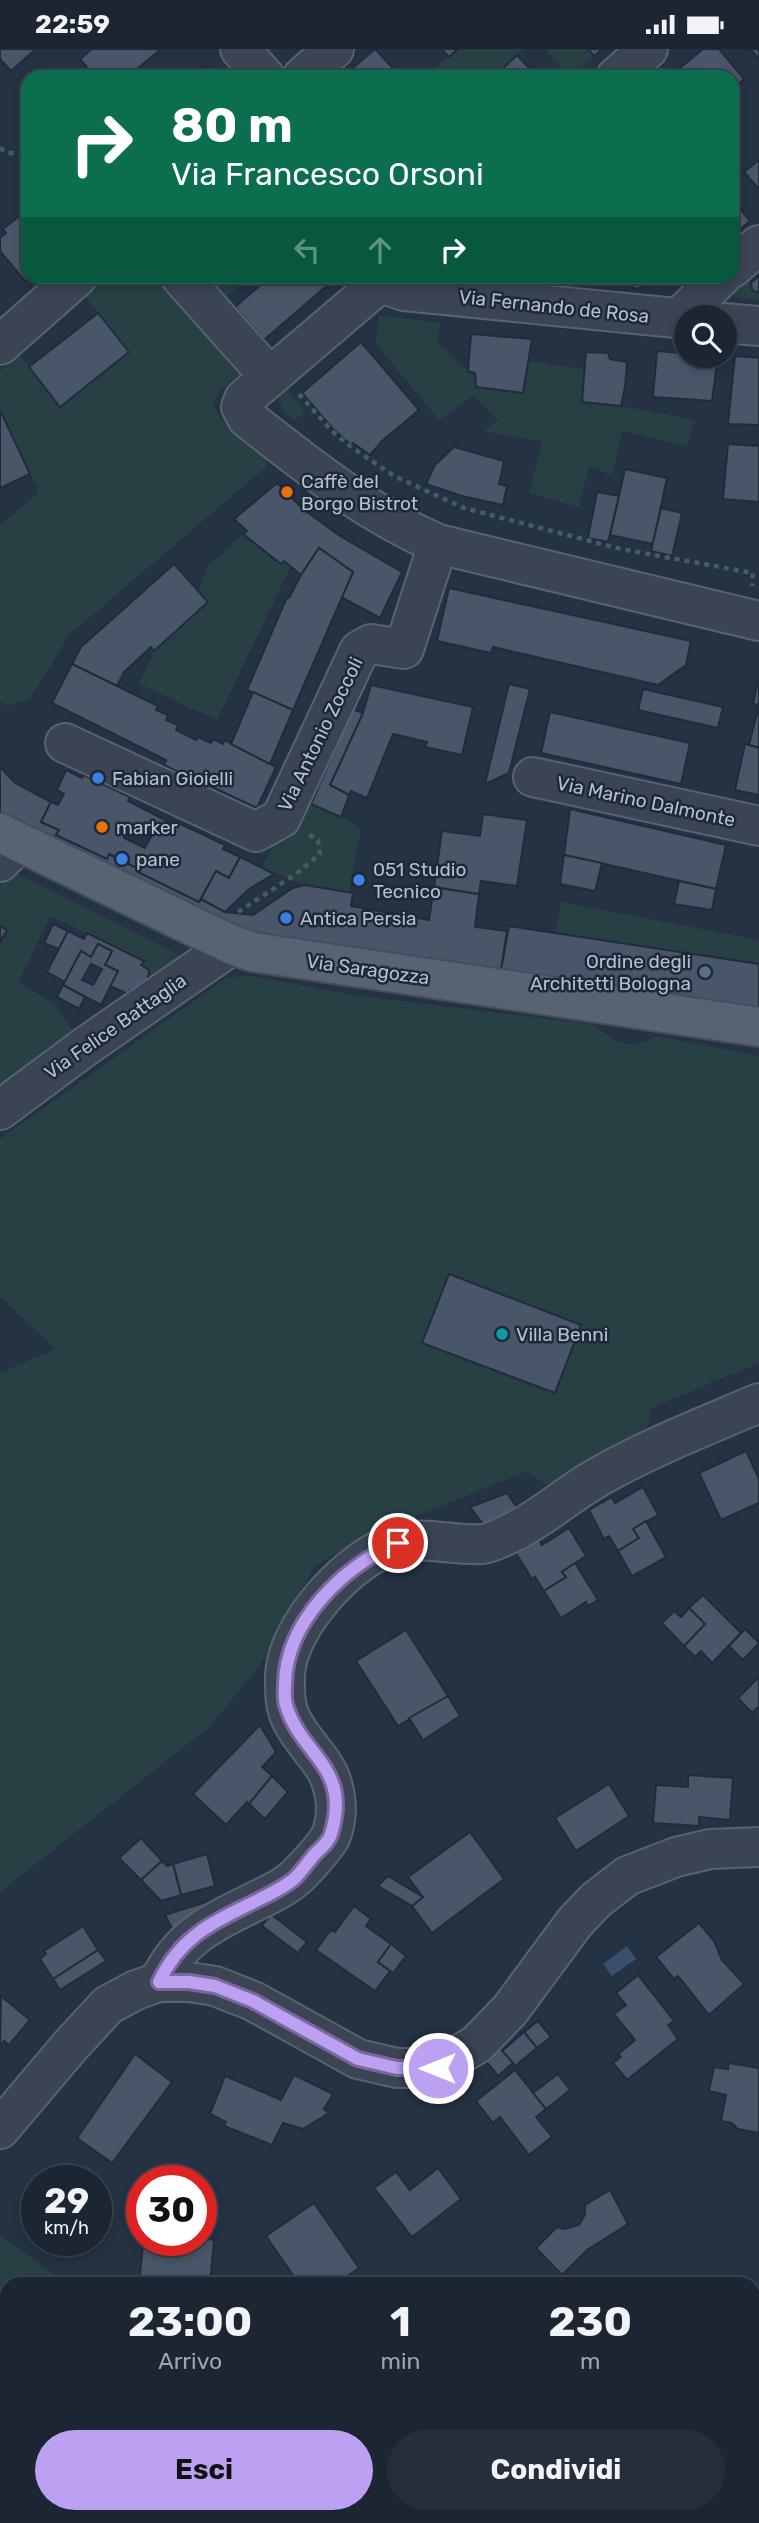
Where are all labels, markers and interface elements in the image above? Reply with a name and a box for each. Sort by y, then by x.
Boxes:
text: 22:59 [35,9,110,40]
text: 80 m [171,96,293,154]
icon: right [56,98,147,189]
text: Via Francesco Orsoni [171,155,484,193]
icon: left [288,231,326,269]
icon: ahead [361,231,399,269]
icon: right [434,231,472,269]
street label: Via Fernando de Rosa [458,285,650,328]
map controls [674,305,737,368]
button: search [674,305,737,368]
place label: Caffè del Borgo Bistrot [301,470,419,515]
marker: Caffè del Borgo Bistrot [279,484,295,500]
street label: Via Antonio Zoccoli [273,653,368,815]
place label: Fabian Gioielli [112,767,233,790]
marker: Fabian Gioielli [90,770,106,786]
street label: Via Marino Dalmonte [554,771,737,832]
place label: marker [116,816,179,839]
marker: marker [94,819,110,835]
place label: pane [136,848,180,871]
marker: pane [114,851,130,867]
place label: 051 Studio Tecnico [373,858,466,903]
marker: 051 Studio Tecnico [351,872,367,888]
place label: Antica Persia [300,907,416,930]
marker: Antica Persia [278,910,294,926]
street label: Via Saragozza [305,949,431,990]
place label: Ordine degli Architetti Bologna [530,950,691,995]
marker: Ordine degli Architetti Bologna [697,964,713,980]
street label: Via Felice Battaglia [40,969,191,1084]
place label: Villa Benni [516,1323,608,1346]
marker: Villa Benni [494,1326,510,1342]
pin [368,1513,428,1573]
icon: arrive [379,1524,417,1562]
position arrow [401,2031,475,2105]
speed limit sign: 30 [126,2165,217,2256]
text: 29 [44,2180,89,2222]
text: km/h [44,2217,89,2239]
text: 23:00 [128,2297,252,2347]
text: 1 [390,2297,411,2347]
text: 230 [548,2297,632,2347]
text: Arrivo [158,2347,222,2375]
text: min [380,2347,420,2375]
text: m [580,2347,600,2375]
button: Esci [35,2430,373,2510]
button: Condividi [387,2430,725,2510]

